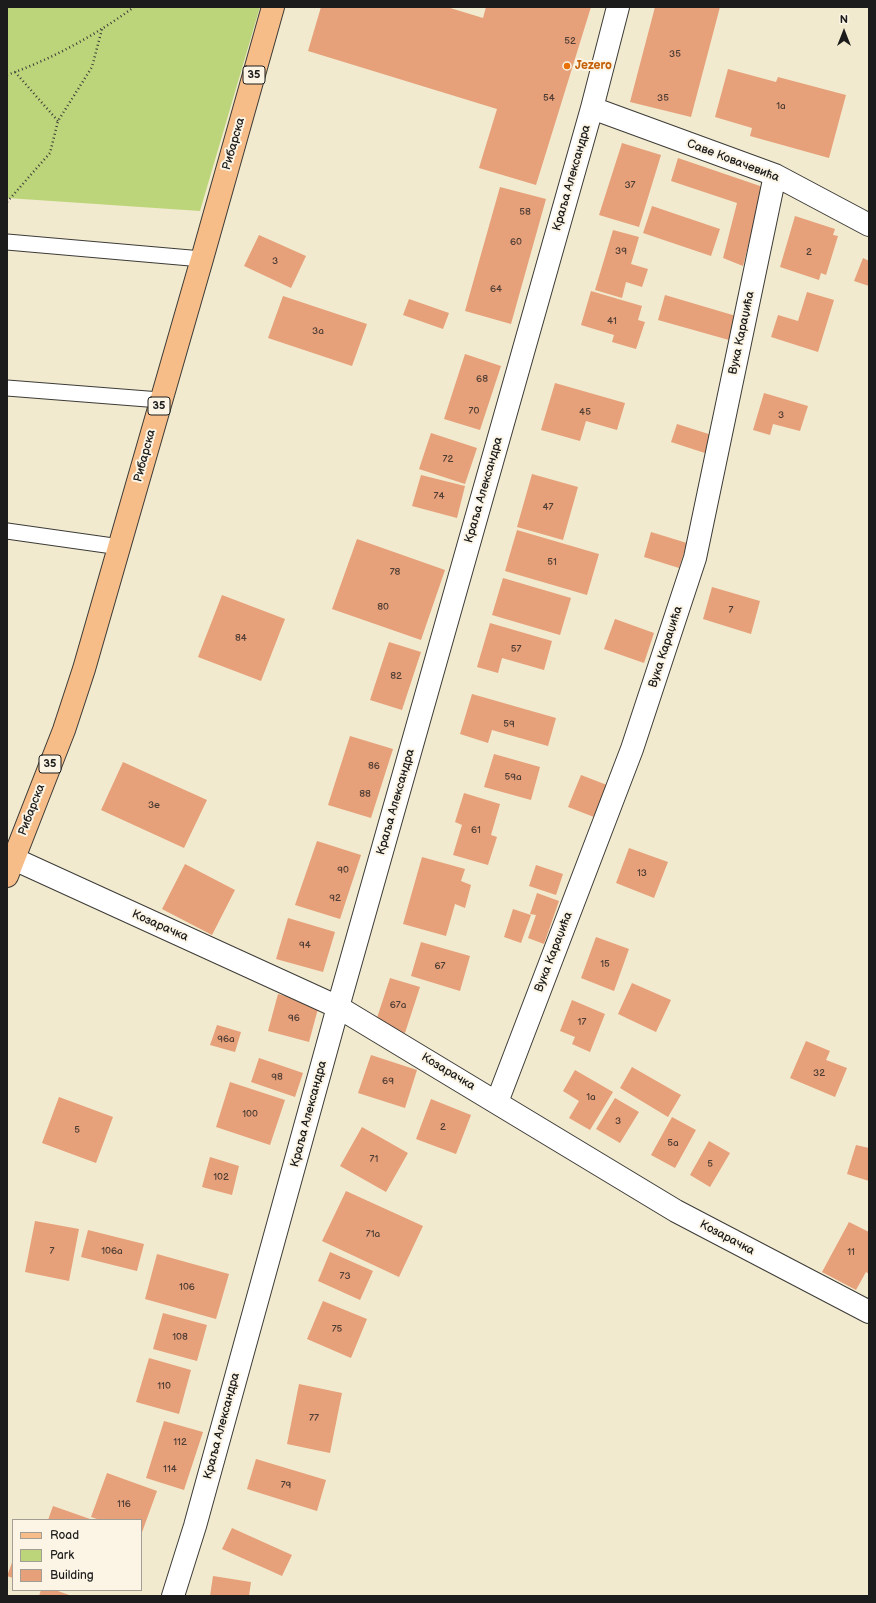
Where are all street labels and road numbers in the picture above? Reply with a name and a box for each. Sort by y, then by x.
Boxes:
road number: 35 [243,66,265,84]
street label: Рибарска [220,116,248,172]
street label: Краља Александра [550,123,594,233]
street label: Саве Ковачевића [685,137,781,185]
street label: Вука Караџића [726,290,758,376]
road number: 35 [148,397,170,415]
street label: Рибарска [131,428,159,484]
street label: Краља Александра [462,435,506,545]
street label: Вука Караџића [646,604,686,690]
street label: Краља Александра [374,747,418,857]
road number: 35 [39,755,61,773]
street label: Рибарска [16,782,48,838]
street label: Козарачка [130,907,190,945]
street label: Вука Караџића [532,910,576,994]
street label: Козарачка [419,1050,477,1094]
street label: Краља Александра [288,1059,330,1169]
street label: Козарачка [697,1218,757,1258]
street label: Краља Александра [201,1371,243,1481]

